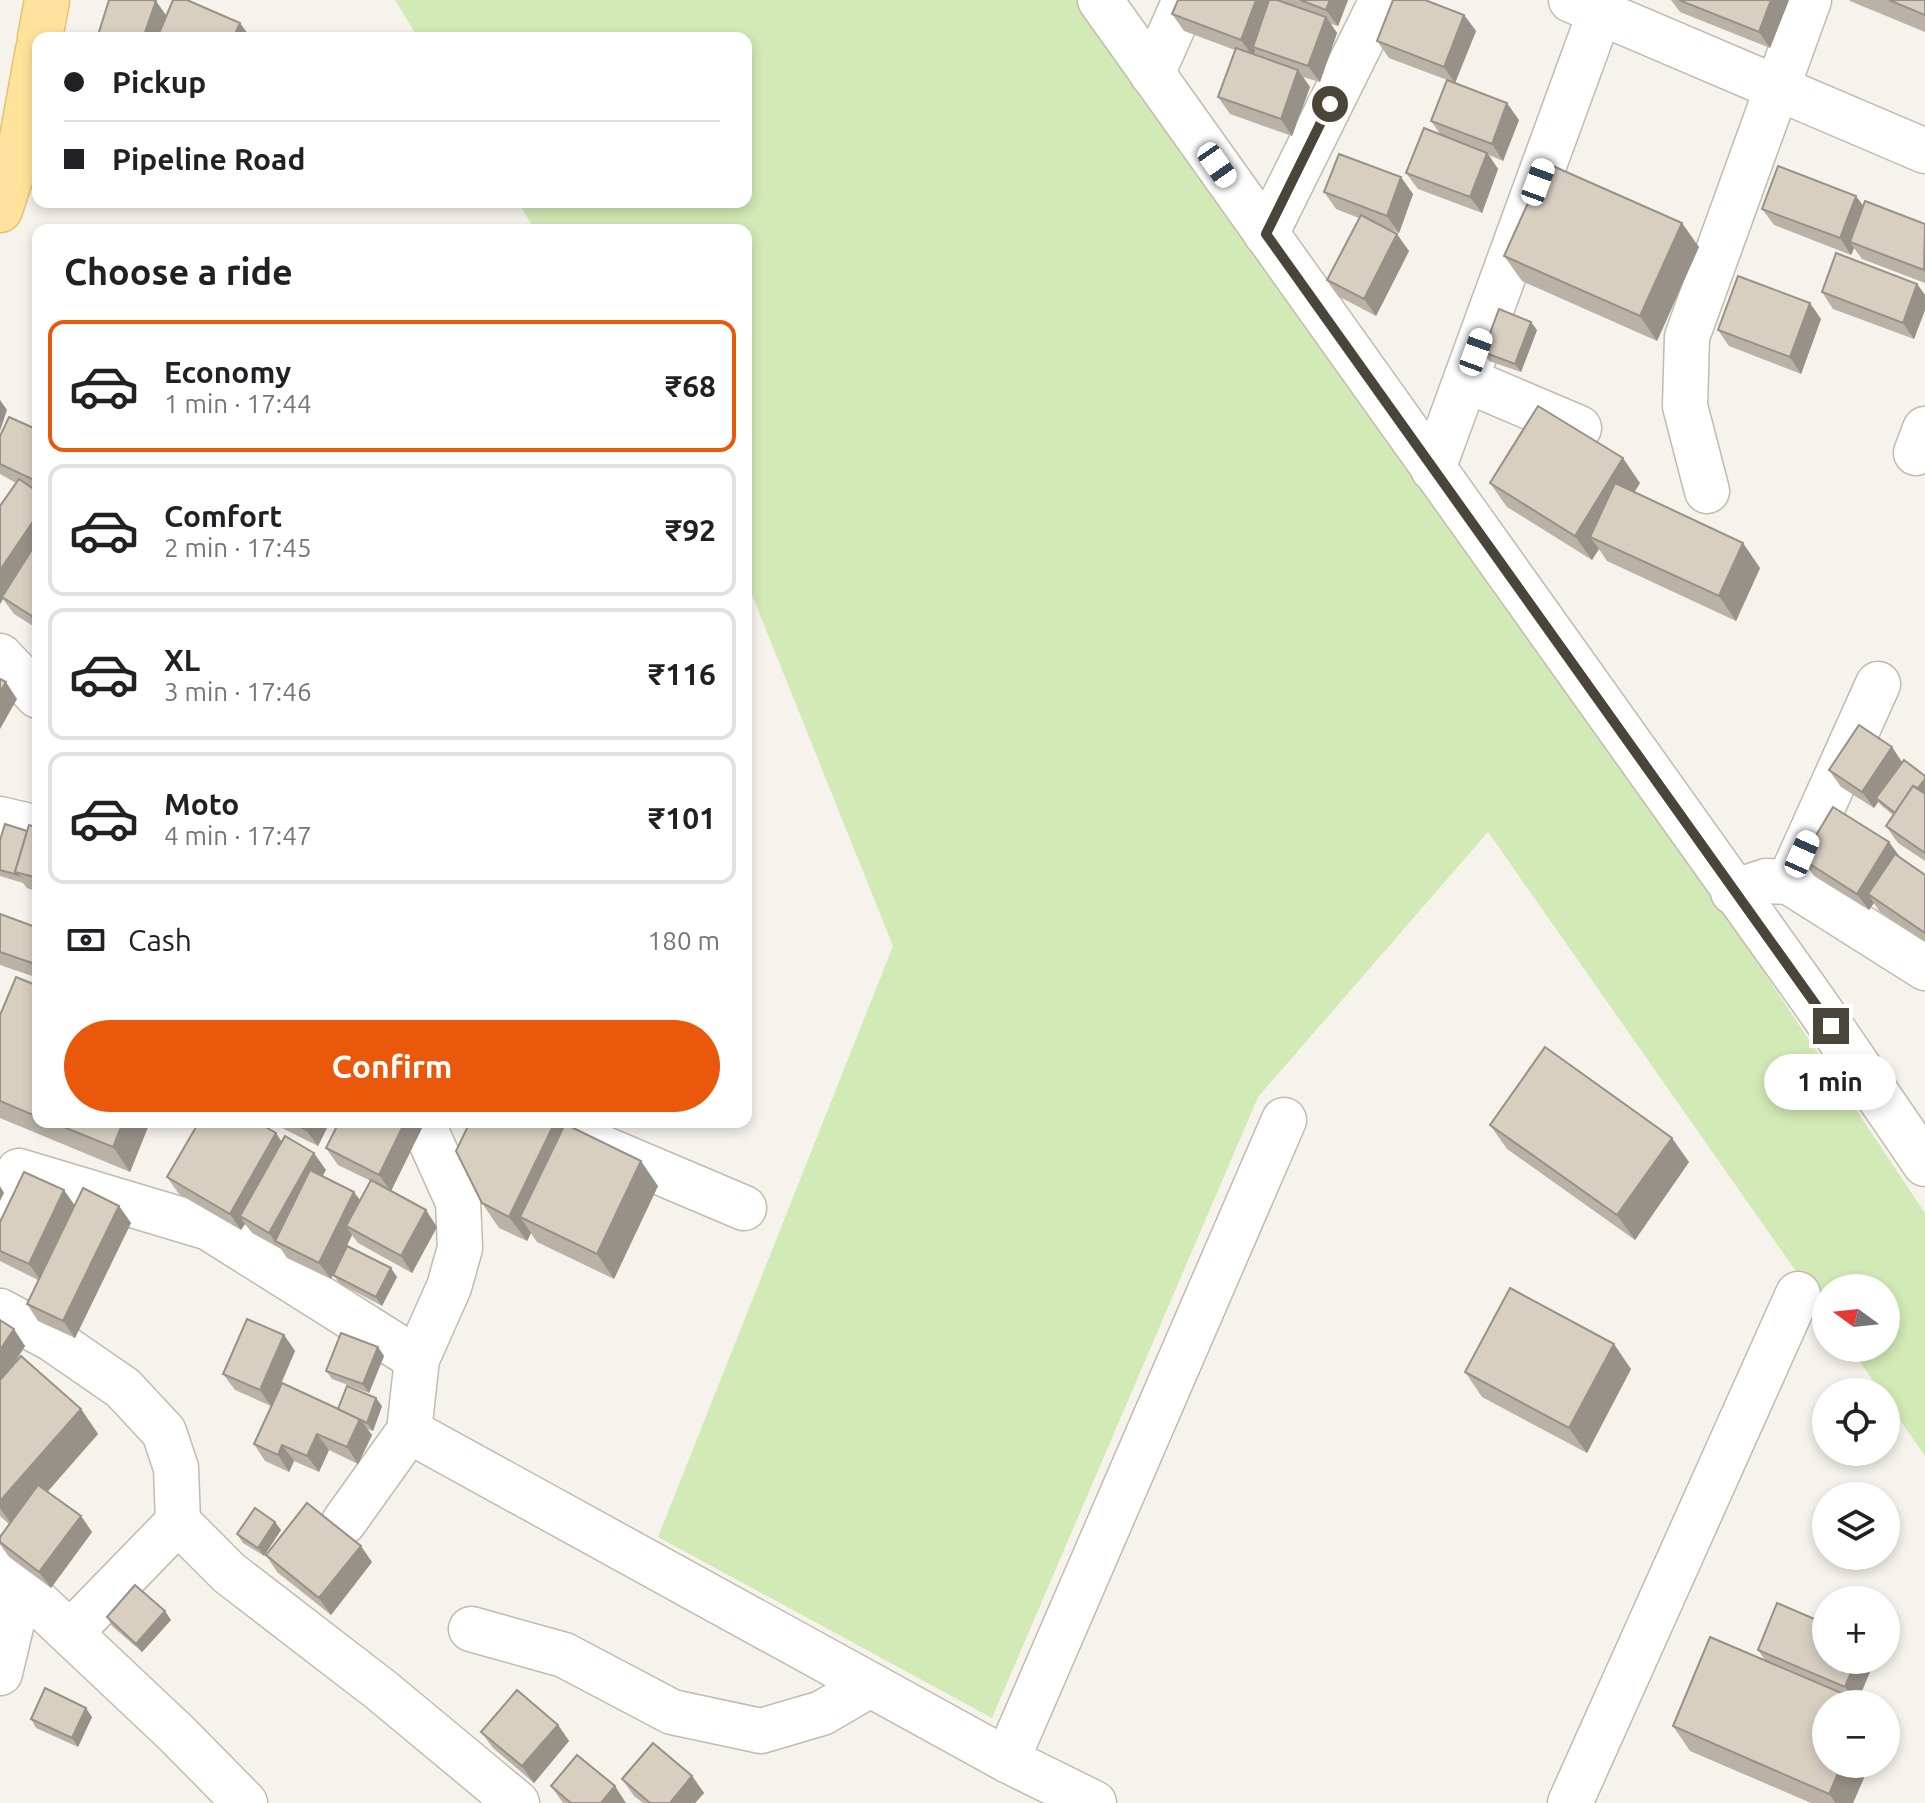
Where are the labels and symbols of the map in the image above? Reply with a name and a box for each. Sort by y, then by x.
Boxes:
route start [1312,86,1348,122]
car [1193,138,1241,192]
car [1519,155,1557,209]
car [1457,325,1495,379]
car [1781,827,1823,881]
route end [1813,1008,1849,1044]
callout: 1 min [1765,1054,1897,1110]
north arrow [1812,1274,1900,1362]

